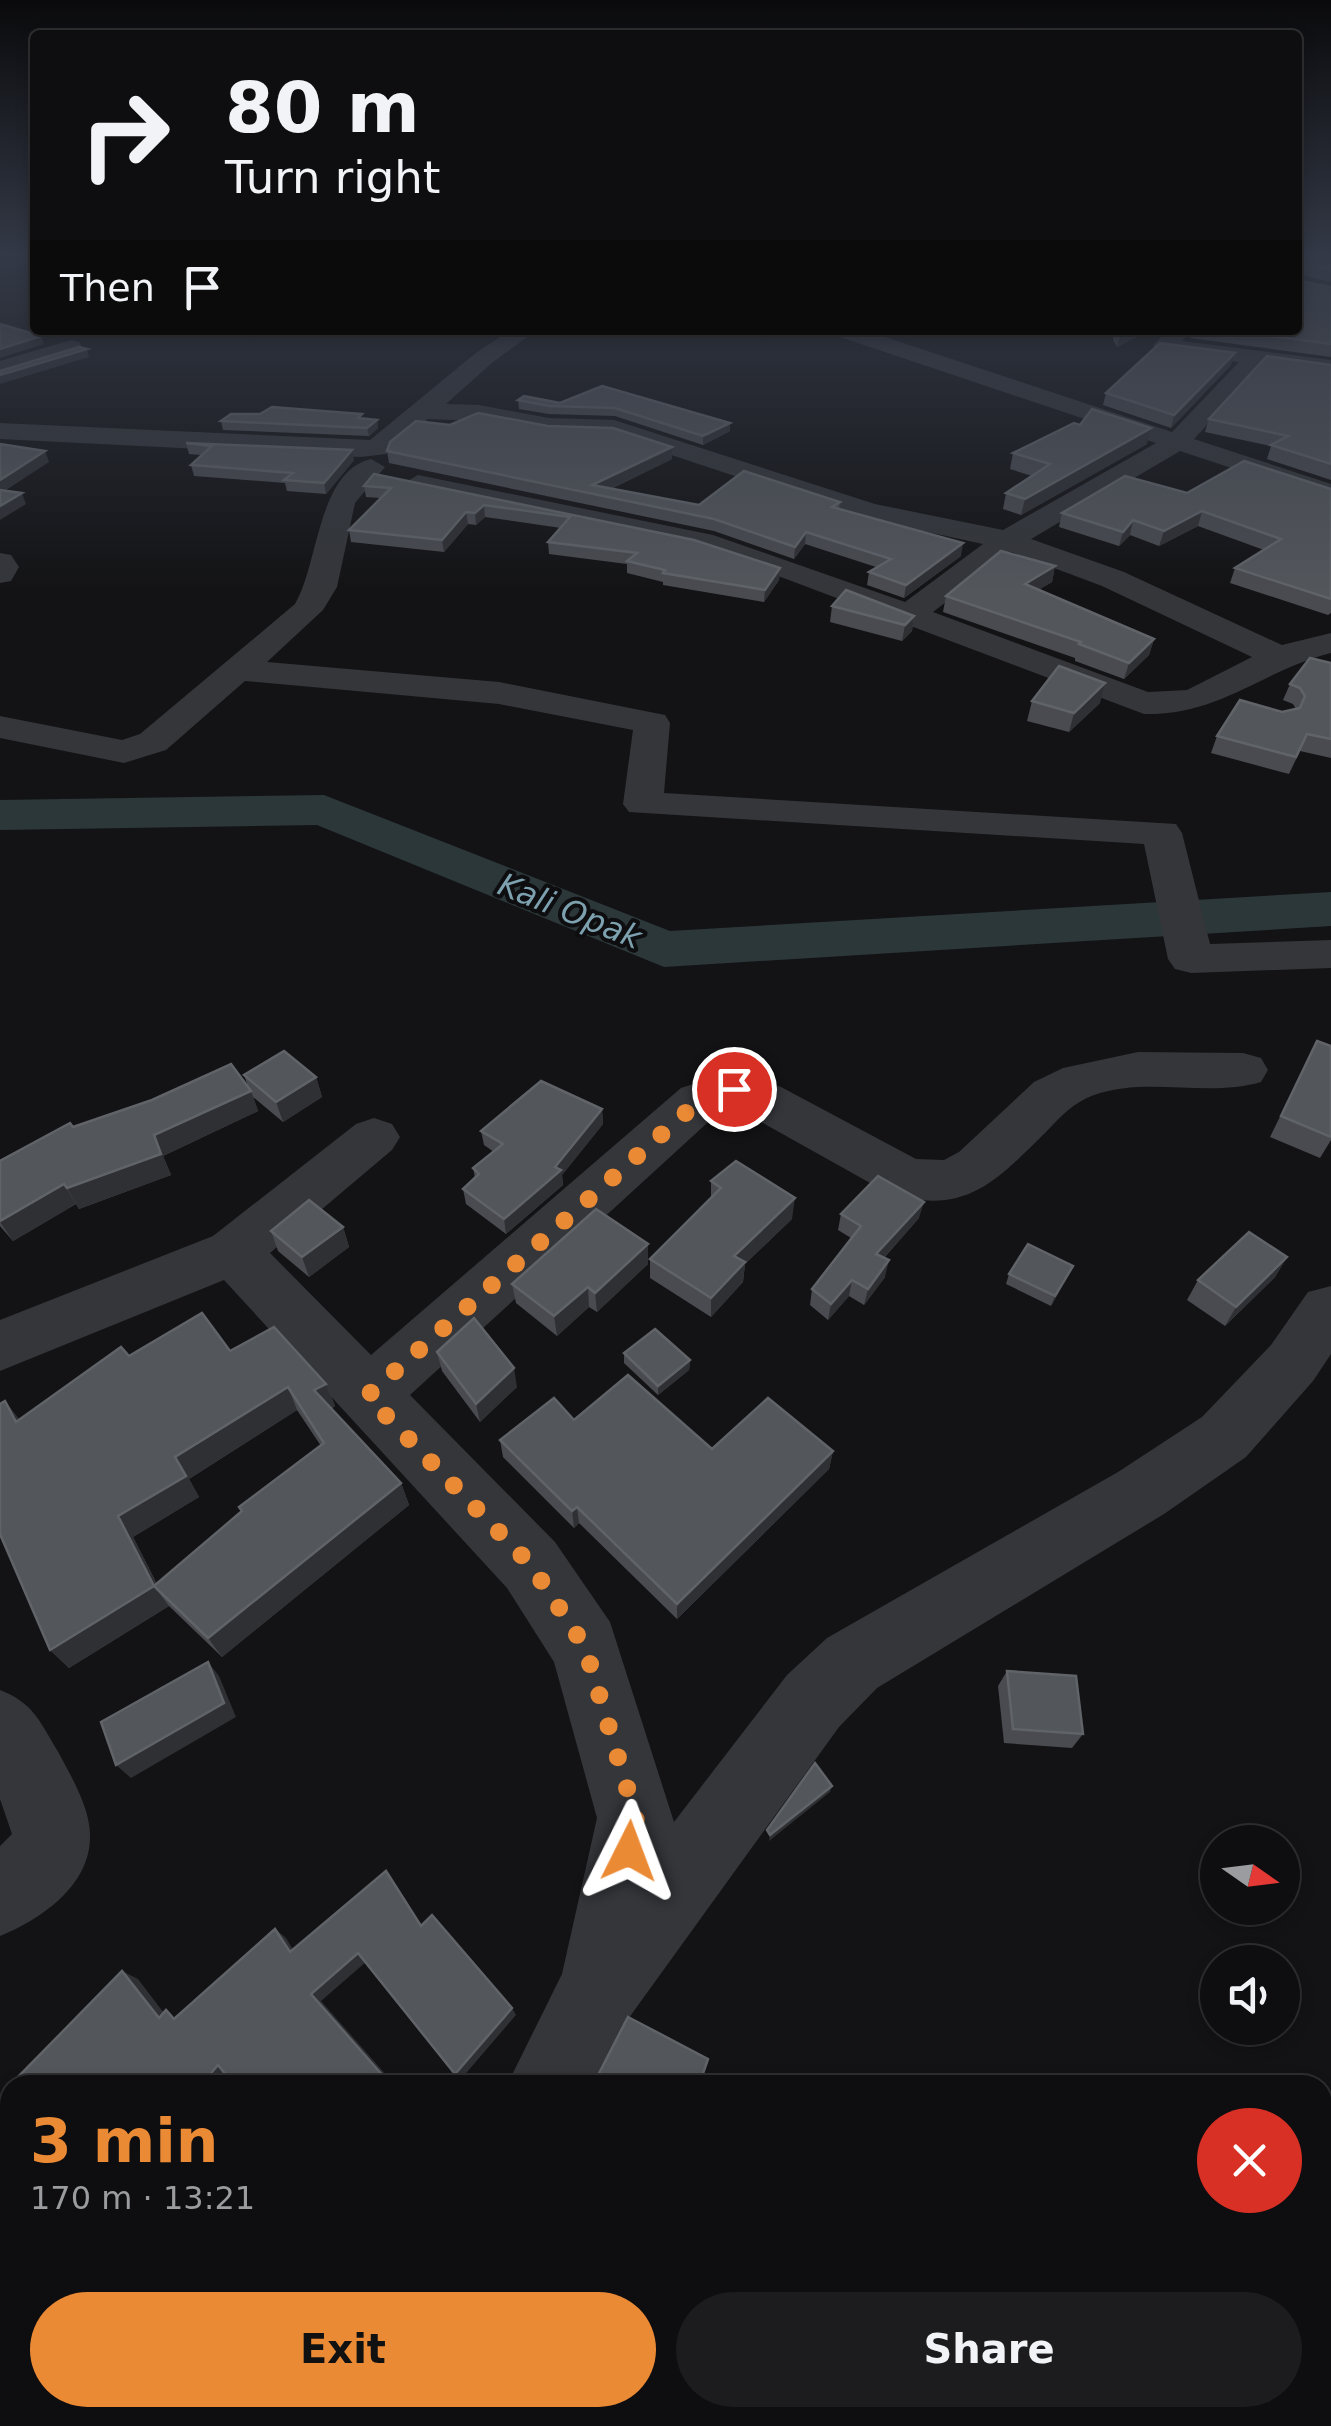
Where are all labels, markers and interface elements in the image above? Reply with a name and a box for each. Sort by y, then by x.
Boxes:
text: 80 m [225,67,420,149]
icon: right [60,70,190,200]
text: Turn right [225,151,440,204]
icon: arrive [175,260,230,315]
text: Then [60,266,155,310]
water label: Kali Opak [493,865,649,957]
pin [692,1047,777,1132]
icon: arrive [707,1062,762,1117]
position arrow [577,1799,681,1903]
north arrow [1200,1825,1300,1925]
map controls [1200,1825,1300,2045]
button: sound [1200,1945,1300,2045]
text: 3 min [30,2106,218,2176]
button: close [1197,2108,1302,2213]
text: 170 m · 13:21 [30,2179,255,2217]
button: Exit [30,2292,656,2407]
button: Share [676,2292,1302,2407]

